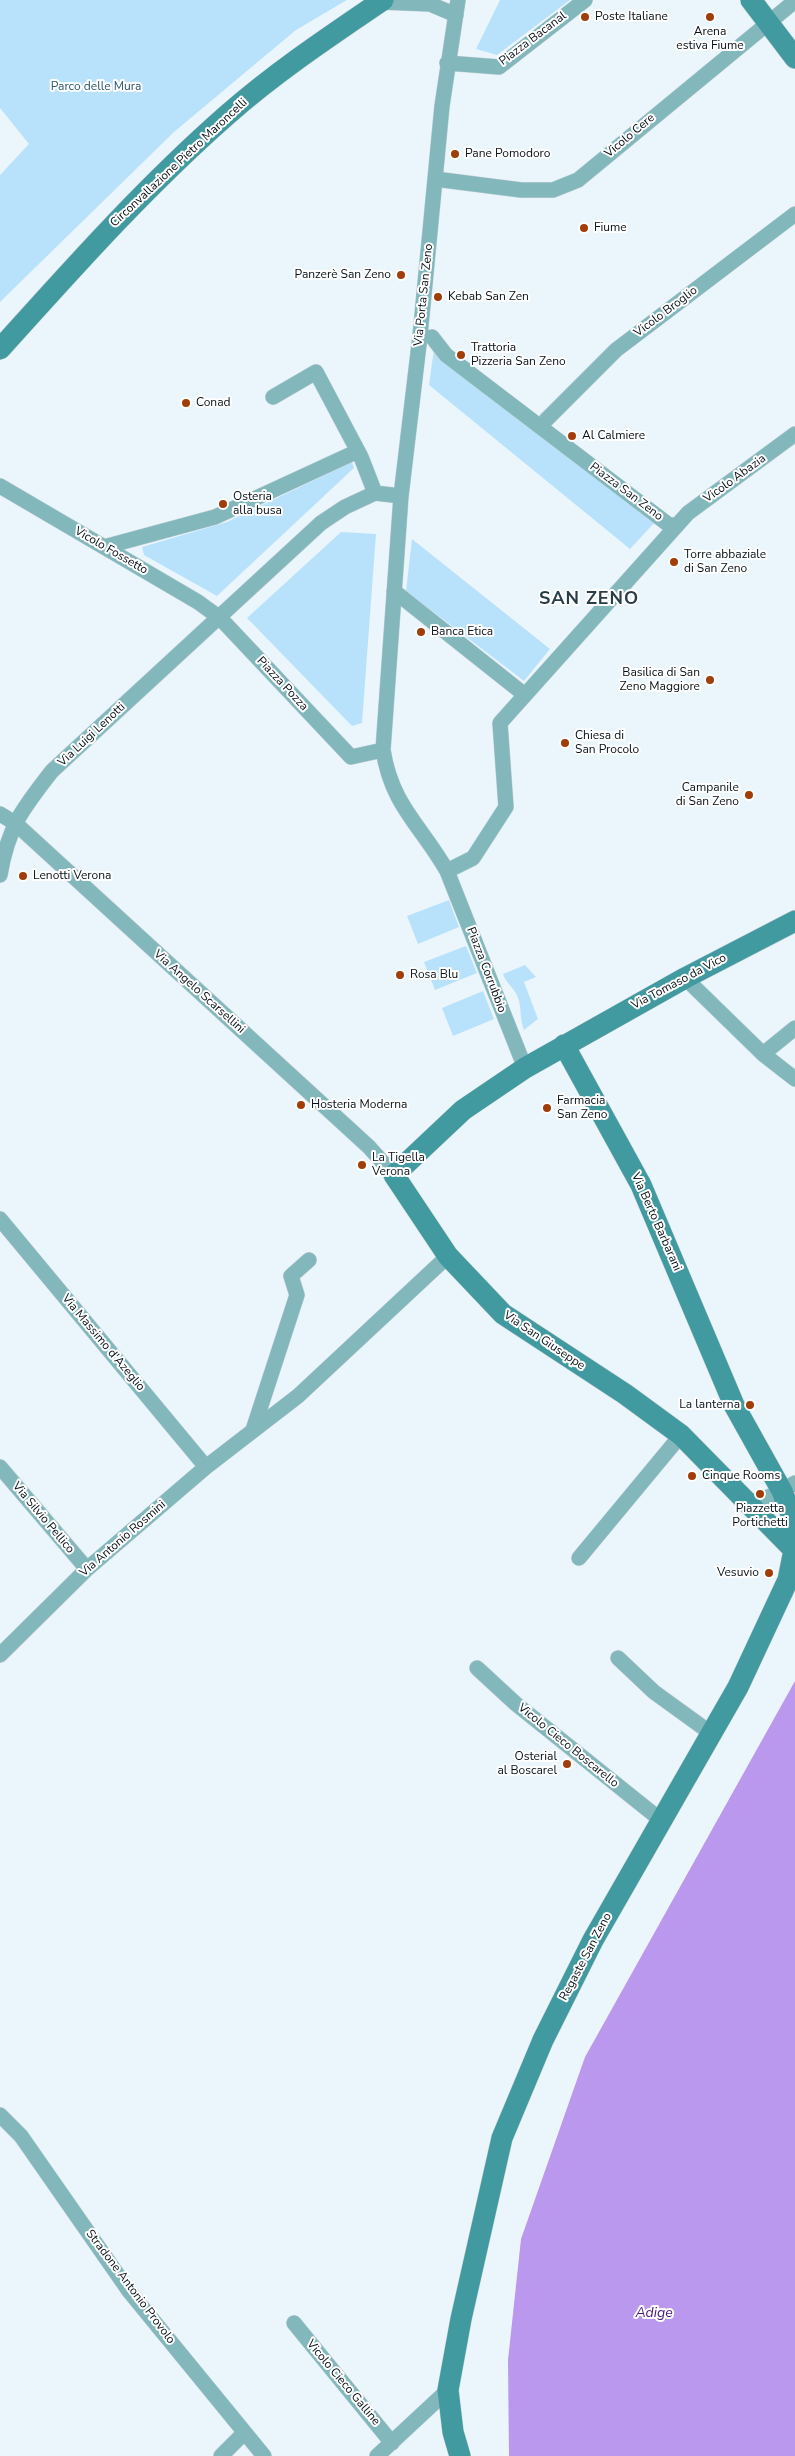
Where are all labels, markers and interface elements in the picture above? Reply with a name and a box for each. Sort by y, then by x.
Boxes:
street label: Piazza Bacanal [497,9,569,69]
place label: Poste Italiane [595,10,668,24]
marker: Poste Italiane [579,11,591,23]
marker: Arena estiva Fiume [704,11,716,23]
place label: Arena estiva Fiume [676,25,744,53]
park label: Parco delle Mura [51,80,141,94]
street label: Circonvallazione Pietro Maroncelli [108,96,250,230]
street label: Vicolo Cere [602,111,658,161]
place label: Pane Pomodoro [465,147,550,161]
marker: Pane Pomodoro [449,148,461,160]
place label: Fiume [594,221,627,235]
marker: Fiume [578,222,590,234]
street label: Via Porta San Zeno [411,243,437,347]
place label: Panzerè San Zeno [295,268,391,282]
marker: Panzerè San Zeno [395,269,407,281]
street label: Vicolo Broglio [632,284,700,340]
place label: Kebab San Zen [448,290,529,304]
marker: Kebab San Zen [432,291,444,303]
place label: Trattoria Pizzeria San Zeno [471,341,566,369]
marker: Trattoria Pizzeria San Zeno [455,349,467,361]
place label: Conad [196,396,230,410]
marker: Conad [180,397,192,409]
place label: Al Calmiere [582,429,645,443]
marker: Al Calmiere [566,430,578,442]
street label: Vicolo Abazia [701,452,769,506]
street label: Piazza San Zeno [587,460,665,524]
place label: Osteria alla busa [233,490,282,518]
marker: Osteria alla busa [217,498,229,510]
street label: Vicolo Fossetto [72,524,150,578]
place label: Torre abbaziale di San Zeno [684,548,766,576]
marker: Torre abbaziale di San Zeno [668,556,680,568]
district label: SAN ZENO [538,589,640,611]
place label: Banca Etica [431,625,493,639]
marker: Banca Etica [415,626,427,638]
street label: Piazza Pozza [253,654,311,714]
place label: Basilica di San Zeno Maggiore [619,666,700,694]
marker: Basilica di San Zeno Maggiore [704,674,716,686]
street label: Via Luigi Lenotti [55,700,129,770]
place label: Chiesa di San Procolo [575,729,639,757]
marker: Chiesa di San Procolo [559,737,571,749]
place label: Campanile di San Zeno [676,781,739,809]
marker: Campanile di San Zeno [743,789,755,801]
place label: Lenotti Verona [33,869,111,883]
marker: Lenotti Verona [17,870,29,882]
street label: Piazza Corrubbio [463,925,509,1015]
street label: Via Angelo Scarsellini [150,947,248,1037]
street label: Via Tomaso da Vico [629,951,729,1013]
place label: Rosa Blu [410,968,458,982]
marker: Rosa Blu [394,969,406,981]
place label: Farmacia San Zeno [557,1094,607,1122]
place label: Hosteria Moderna [311,1098,407,1112]
marker: Hosteria Moderna [295,1099,307,1111]
marker: Farmacia San Zeno [541,1102,553,1114]
place label: La Tigella Verona [372,1151,425,1179]
marker: La Tigella Verona [356,1159,368,1171]
street label: Via Berto Barbarani [628,1171,684,1273]
street label: Via Massimo d'Azeglio [58,1292,148,1394]
street label: Via San Giuseppe [501,1308,587,1374]
place label: La lanterna [679,1398,740,1412]
marker: La lanterna [744,1399,756,1411]
place label: Cinque Rooms [702,1469,780,1483]
marker: Cinque Rooms [686,1470,698,1482]
street label: Via Silvio Pellico [9,1479,77,1557]
marker: Piazzetta Portichetti [754,1488,766,1500]
street label: Via Antonio Rosmini [77,1498,169,1580]
place label: Piazzetta Portichetti [732,1502,788,1530]
place label: Vesuvio [717,1566,759,1580]
marker: Vesuvio [763,1567,775,1579]
street label: Vicolo Cieco Boscarello [515,1701,621,1791]
place label: Osterial al Boscarel [497,1750,557,1778]
marker: Osterial al Boscarel [561,1758,573,1770]
street label: Regaste San Zeno [557,1911,615,2003]
street label: Stradone Antonio Provolo [82,2227,178,2347]
water label: Adige [635,2306,673,2322]
street label: Vicolo Cieco Galline [303,2337,383,2429]

